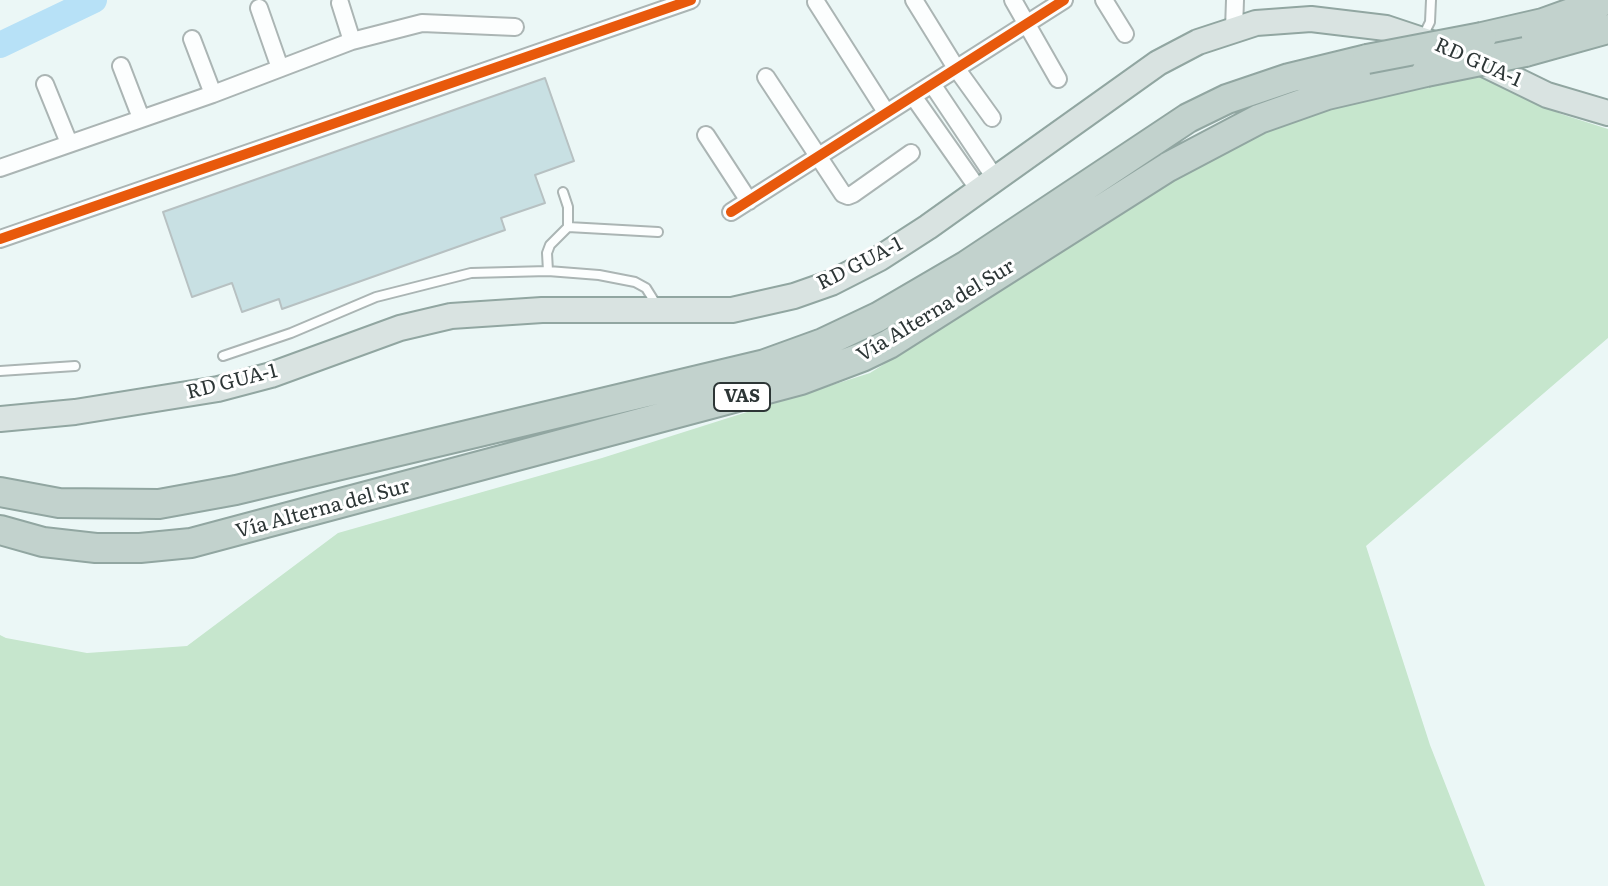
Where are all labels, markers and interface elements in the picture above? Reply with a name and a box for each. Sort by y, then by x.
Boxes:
street label: RD GUA-1 [1431,33,1525,93]
street label: RD GUA-1 [813,232,907,296]
street label: Vía Alterna del Sur [853,254,1019,368]
street label: RD GUA-1 [184,359,280,405]
road number: VAS [714,383,770,411]
street label: Vía Alterna del Sur [233,474,413,544]

